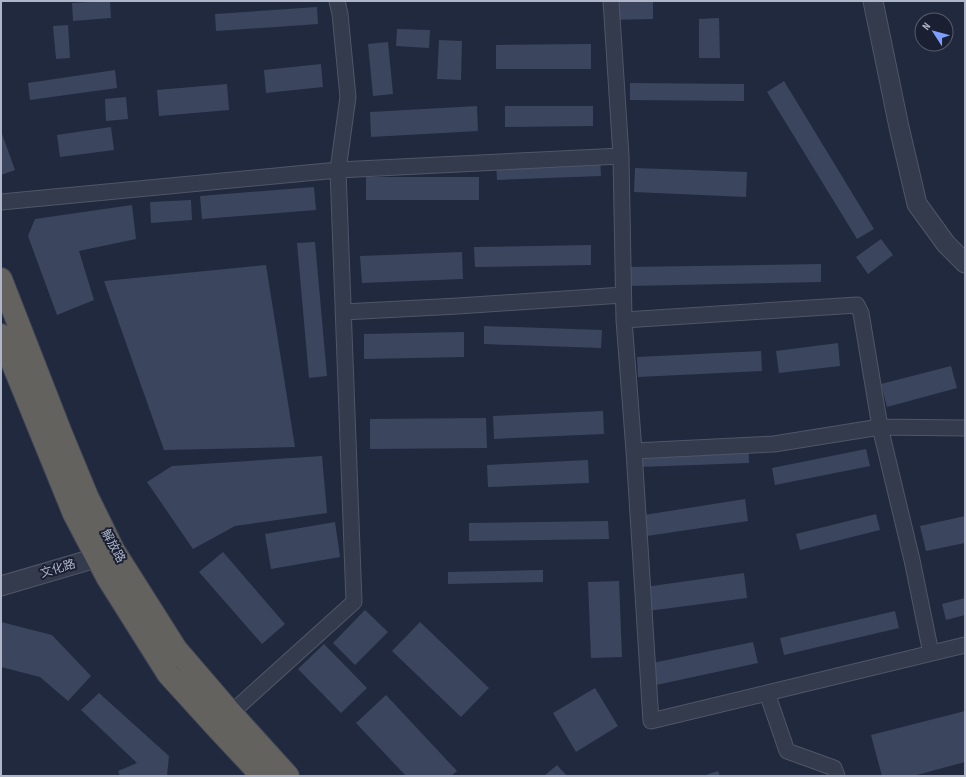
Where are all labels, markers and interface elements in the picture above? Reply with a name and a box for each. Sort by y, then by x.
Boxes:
north arrow [914,12,954,52]
text: N [919,20,933,33]
street label: 解放路 [98,527,128,565]
street label: 文化路 [39,557,77,581]

